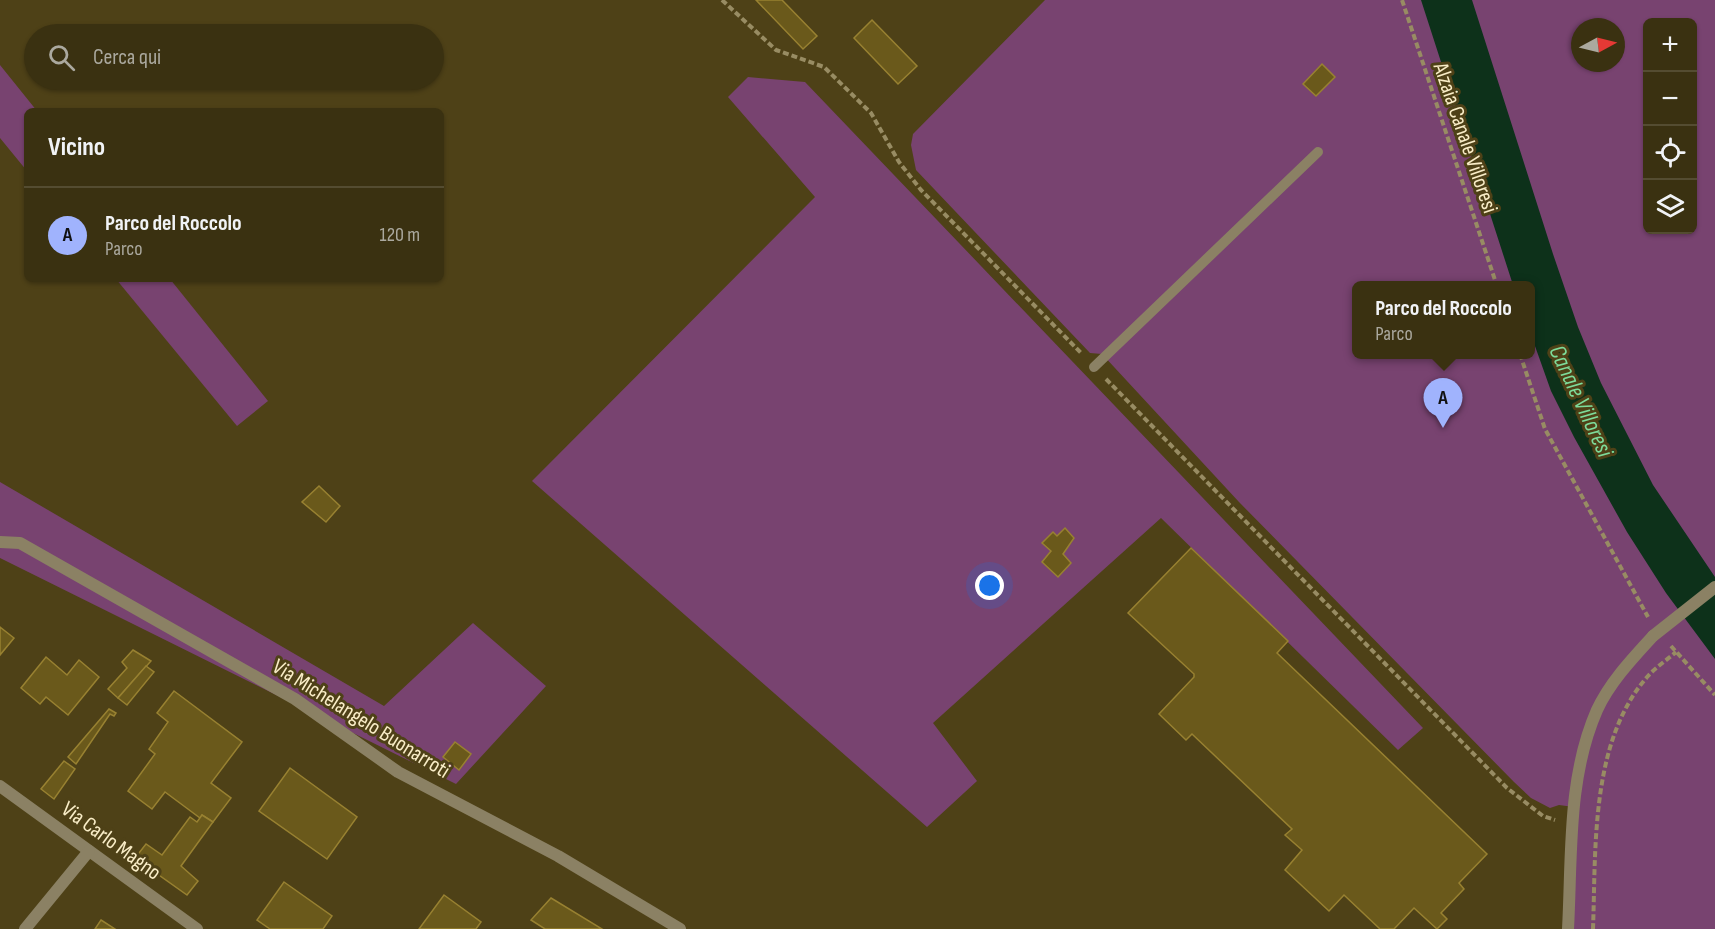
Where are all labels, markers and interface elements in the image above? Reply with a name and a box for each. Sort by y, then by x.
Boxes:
north arrow [1571,18,1625,72]
map controls [1643,18,1697,234]
button: + [1643,18,1697,72]
search box [24,24,444,90]
icon: search [45,41,78,74]
text: Cerca qui [93,44,161,71]
street label: Alzaia Canale Villoresi [1426,58,1503,217]
button: − [1643,72,1697,126]
button: locate [1643,126,1697,180]
text: Vicino [48,132,105,163]
button: layers [1643,180,1697,234]
text: Parco del Roccolo [105,210,242,237]
text: A [63,223,72,247]
text: 120 m [380,223,420,247]
text: Parco [105,237,143,261]
popup [1352,281,1535,359]
text: Parco del Roccolo [1375,295,1512,322]
text: Parco [1375,322,1413,346]
water label: Canale Villoresi [1542,340,1620,462]
pin: A [1424,378,1462,428]
your location [975,571,1004,600]
street label: Via Michelangelo Buonarroti [267,653,455,785]
street label: Via Carlo Magno [56,796,166,886]

